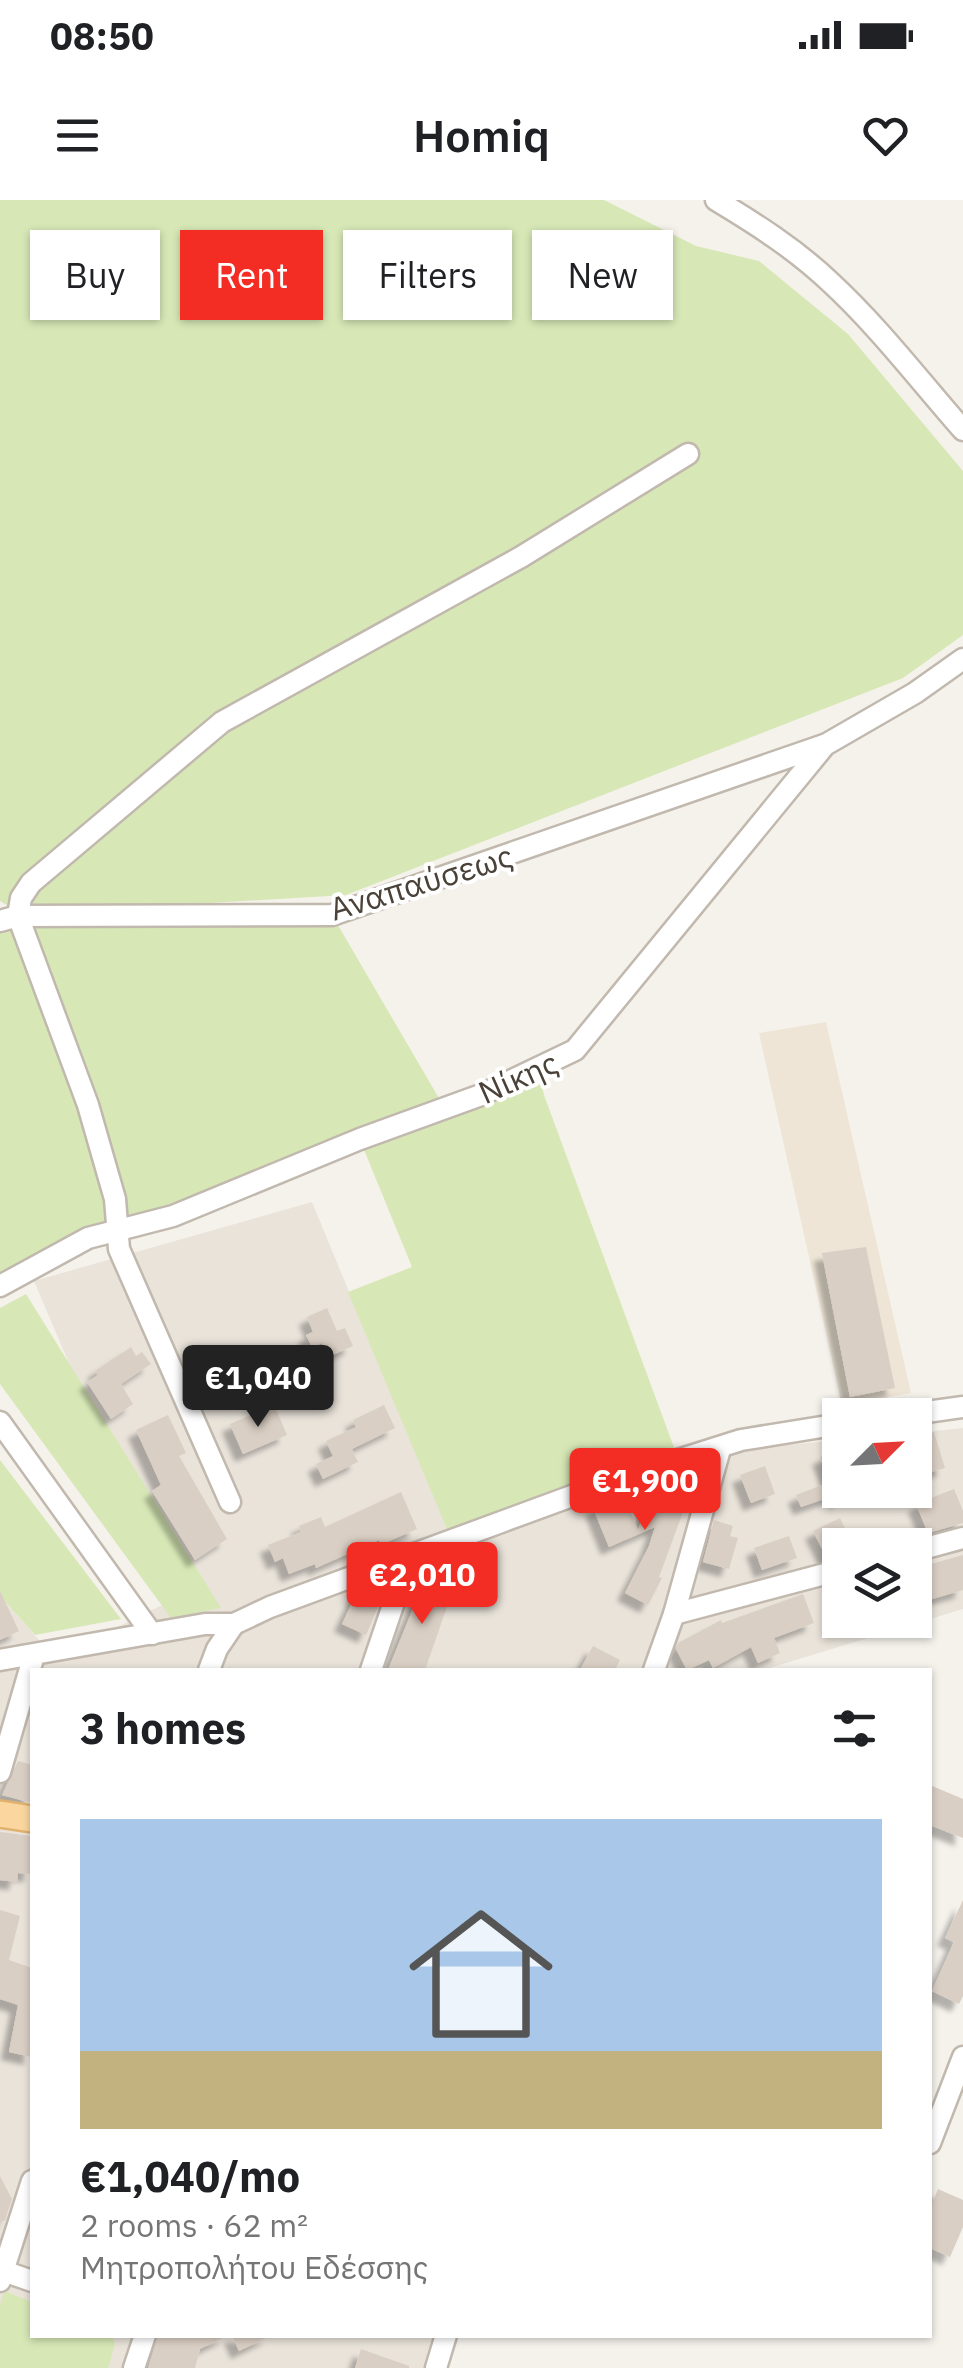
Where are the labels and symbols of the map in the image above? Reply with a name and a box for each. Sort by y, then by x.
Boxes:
street label: Αναπαύσεως [324,834,518,930]
street label: Νίκης [472,1041,564,1113]
pin: €1,040 [177,1345,339,1430]
north arrow [822,1398,932,1508]
pin: €1,900 [564,1448,726,1533]
pin: €2,010 [341,1542,503,1627]

